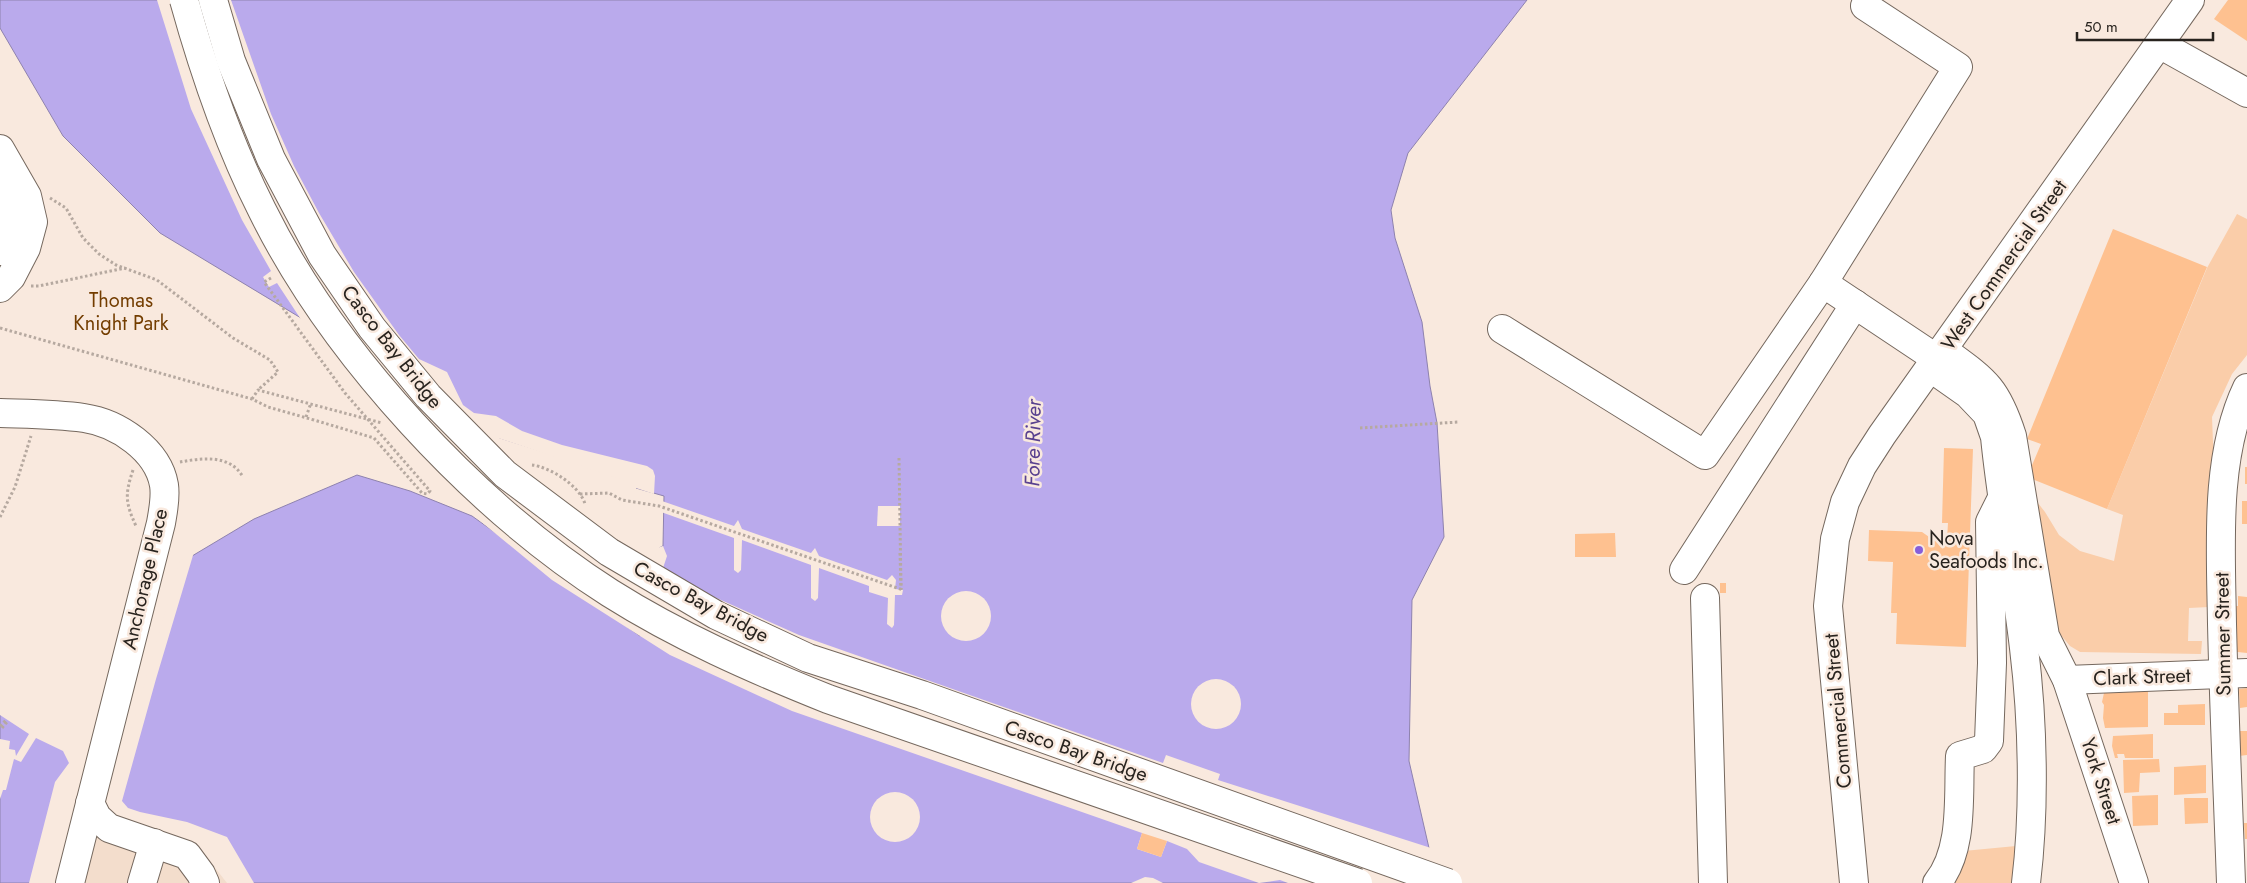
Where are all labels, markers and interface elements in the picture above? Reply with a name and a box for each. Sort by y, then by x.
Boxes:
scale bar [2077,10,2213,42]
text: 50 m [2084,16,2118,38]
street label: West Commercial Street [1934,173,2074,356]
street label: Casco Bay Bridge [335,279,449,415]
park label: Thomas Knight Park [73,286,169,338]
water label: Fore River [1017,398,1049,487]
street label: Anchorage Place [115,506,175,652]
place label: Nova Seafoods Inc. [1929,524,2044,576]
marker: Nova Seafoods Inc. [1913,544,1925,556]
street label: Casco Bay Bridge [628,554,774,650]
street label: Summer Street [2207,572,2239,696]
street label: Commercial Street [1817,632,1859,790]
street label: Clark Street [2093,661,2191,693]
street label: Casco Bay Bridge [1001,713,1151,789]
street label: York Street [2073,734,2129,828]

